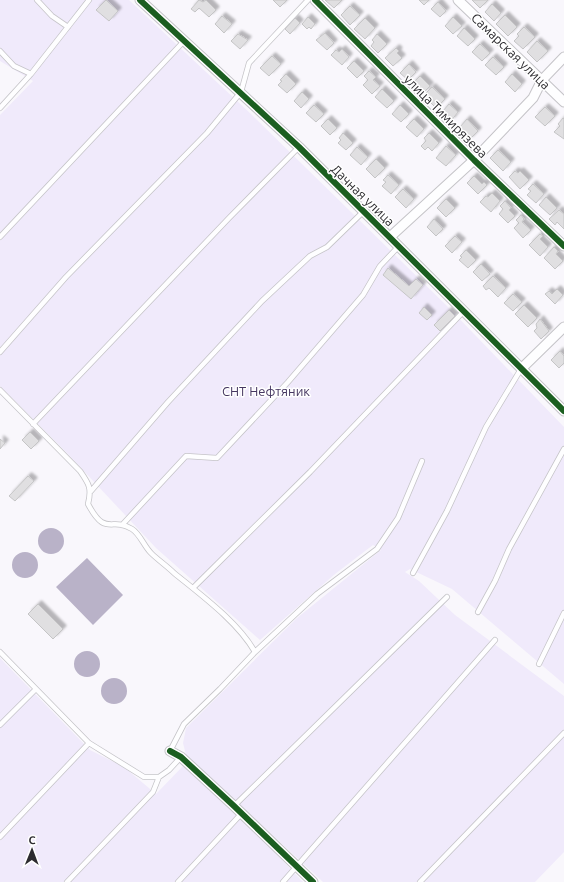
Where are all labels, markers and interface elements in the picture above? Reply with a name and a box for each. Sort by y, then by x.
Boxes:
street label: Самарская улица [469,10,553,92]
street label: улица Тимирязева [402,72,490,160]
street label: Дачная улица [329,161,397,229]
park label: СНТ Нефтяник [222,384,310,398]
north arrow [12,830,52,870]
text: С [29,834,36,846]

